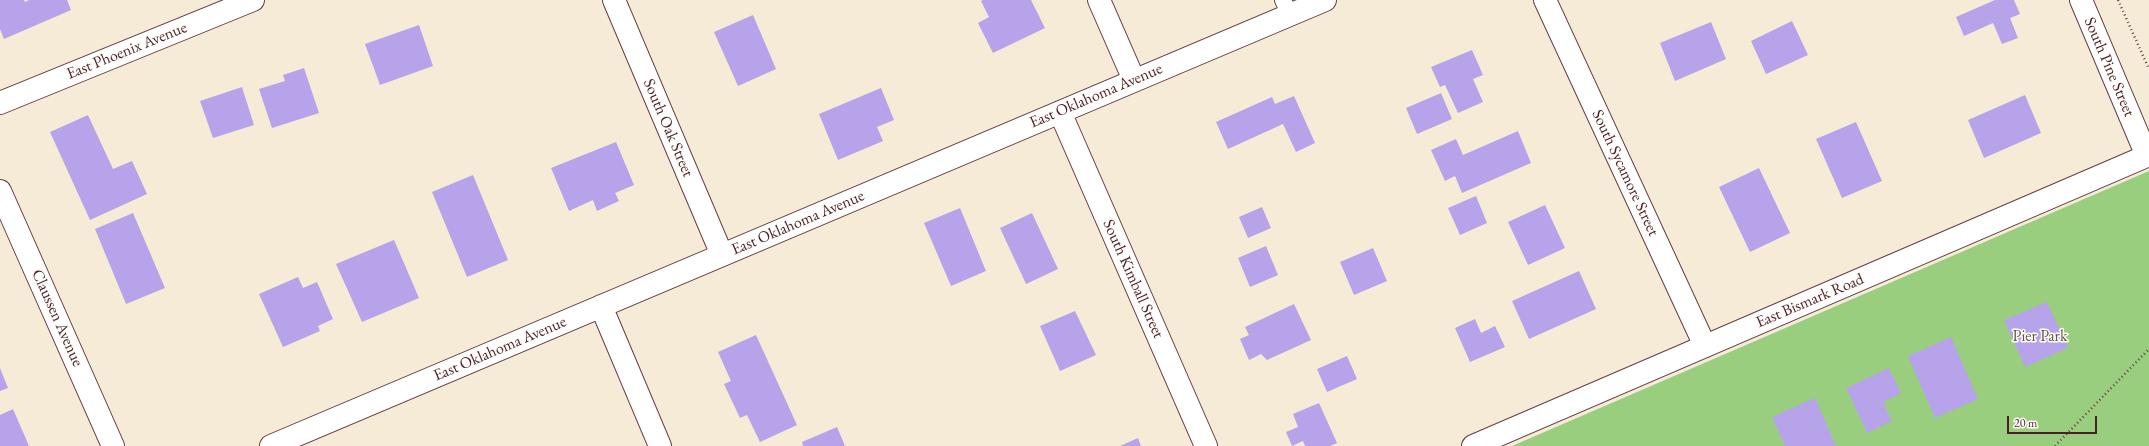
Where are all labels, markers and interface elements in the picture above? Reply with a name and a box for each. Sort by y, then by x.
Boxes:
street label: South Pine Street [2079,14,2139,120]
street label: East Phoenix Avenue [64,18,190,84]
street label: East Oklahoma Avenue [1027,59,1165,133]
street label: South Oak Street [639,76,697,180]
street label: South Sycamore Street [1587,107,1663,239]
street label: East Oklahoma Avenue [729,186,867,260]
street label: South Kimball Street [1098,217,1168,341]
street label: Claussen Avenue [27,267,87,369]
street label: East Bismark Road [1753,270,1867,332]
street label: East Oklahoma Avenue [431,312,569,386]
park label: Pier Park [2013,327,2067,347]
scale bar [2009,408,2099,434]
text: 20 m [2014,415,2037,431]

